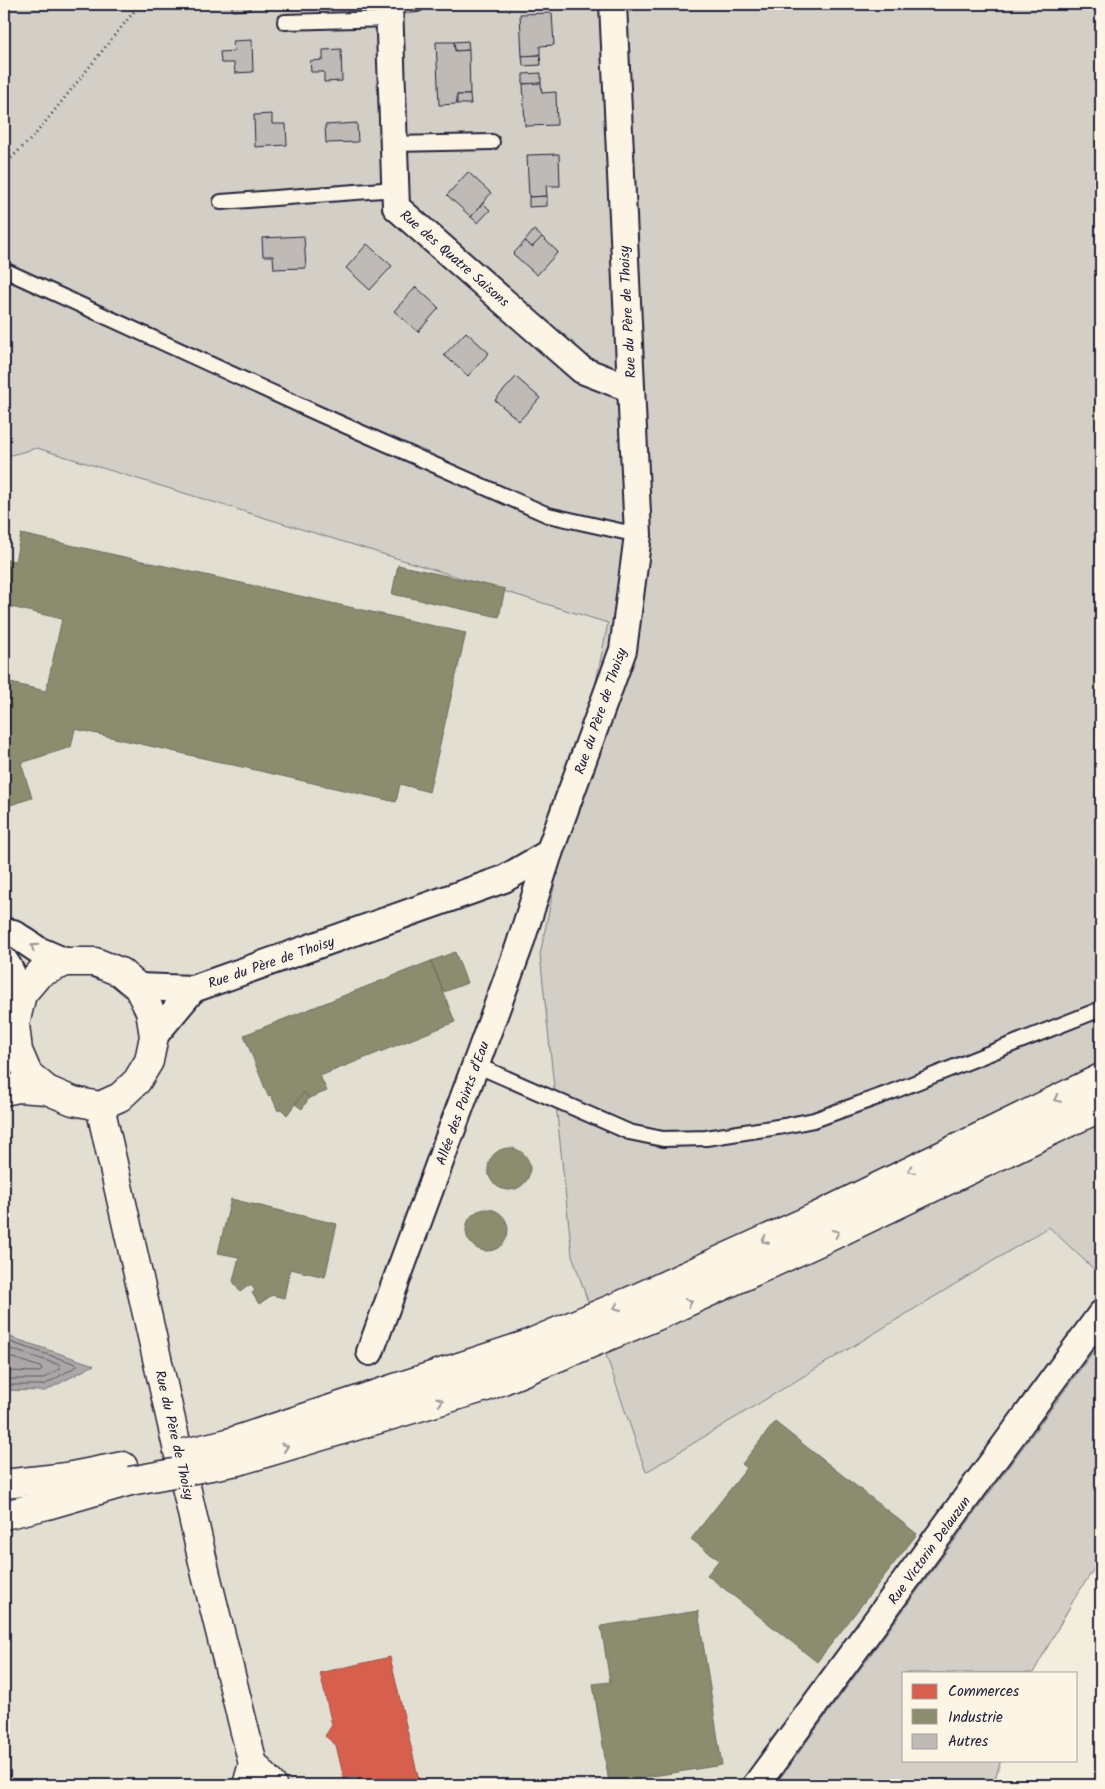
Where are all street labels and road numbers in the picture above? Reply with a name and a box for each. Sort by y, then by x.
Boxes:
street label: Rue des Quatre Saisons [395,205,514,313]
street label: Rue du Père de Thoisy [614,245,642,379]
street label: Rue du Père de Thoisy [569,645,633,778]
street label: Rue du Père de Thoisy [205,931,338,995]
street label: Allée des Points d'Eau [430,1038,496,1168]
street label: Rue du Père de Thoisy [148,1368,200,1503]
street label: Rue Victorin Delauzun [883,1492,977,1609]

